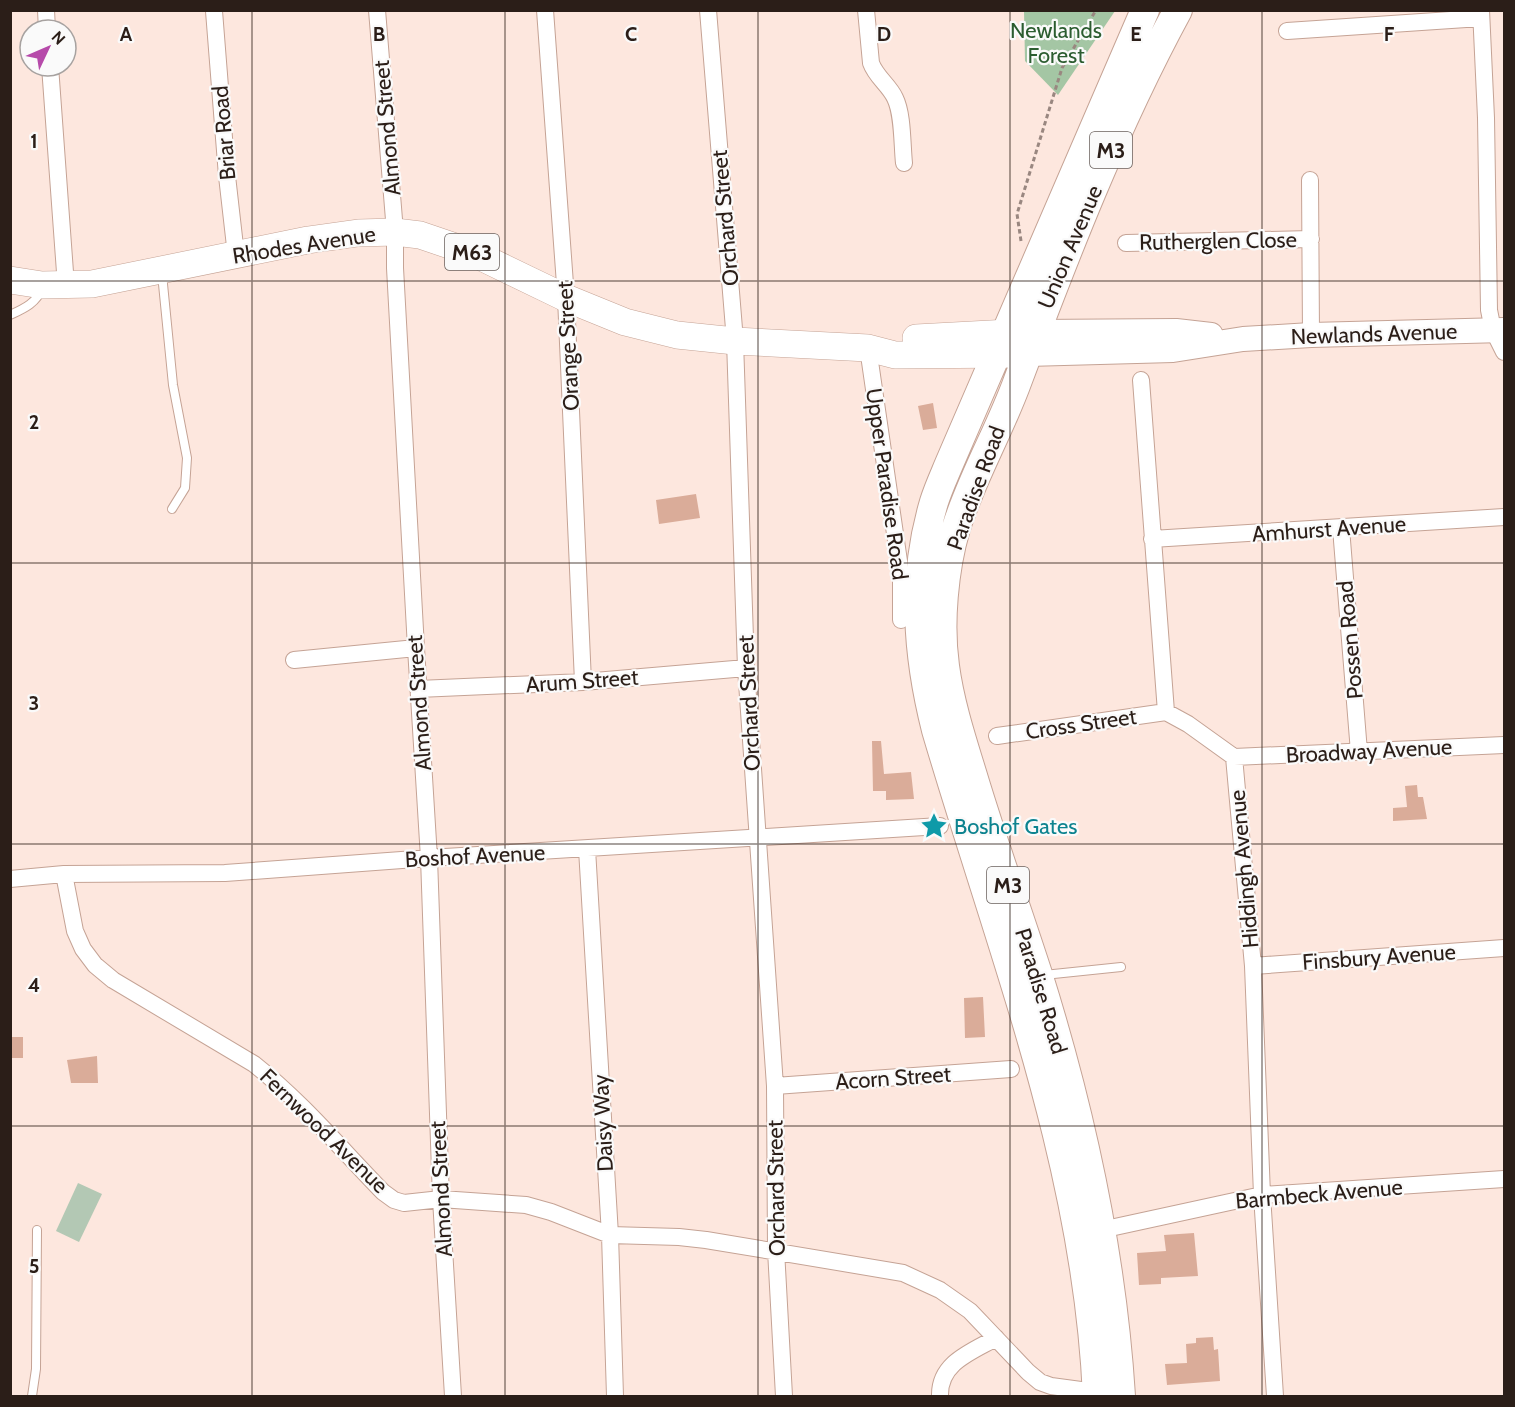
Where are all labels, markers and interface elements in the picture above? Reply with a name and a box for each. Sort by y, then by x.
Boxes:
park label: Newlands Forest [1010,17,1102,69]
north arrow [18,18,78,78]
text: A [120,22,133,46]
text: B [373,22,385,46]
text: C [625,22,637,46]
text: D [877,22,891,46]
text: E [1130,22,1142,46]
text: F [1384,22,1395,46]
text: N [48,27,69,49]
street label: Almond Street [368,59,406,197]
street label: Briar Road [206,85,242,181]
text: 1 [30,129,38,153]
road number: M3 [1090,132,1132,168]
street label: Orchard Street [706,148,744,287]
street label: Union Avenue [1032,181,1108,313]
street label: Rhodes Avenue [231,220,377,270]
street label: Rutherglen Close [1139,226,1297,256]
road number: M63 [445,234,499,270]
street label: Orange Street [551,280,585,412]
street label: Newlands Avenue [1290,318,1458,350]
street label: Upper Paradise Road [860,386,914,582]
text: 2 [29,410,39,434]
street label: Paradise Road [941,422,1011,554]
street label: Amhurst Avenue [1251,510,1407,548]
street label: Possen Road [1331,580,1369,700]
street label: Almond Street [401,634,437,772]
street label: Orchard Street [732,634,766,772]
street label: Arum Street [525,664,640,698]
text: 3 [29,691,39,715]
street label: Cross Street [1024,703,1139,745]
street label: Broadway Avenue [1285,733,1453,769]
street label: Hiddingh Avenue [1224,789,1264,949]
place icon: Boshof Gates [919,811,949,841]
place label: Boshof Gates [954,813,1077,840]
street label: Boshof Avenue [404,839,546,873]
road number: M3 [987,867,1029,903]
street label: Paradise Road [1009,925,1073,1057]
street label: Finsbury Avenue [1301,938,1457,976]
text: 4 [28,973,40,997]
street label: Acorn Street [834,1060,952,1096]
street label: Fernwood Avenue [254,1063,394,1199]
street label: Daisy Way [587,1074,619,1172]
street label: Orchard Street [761,1119,791,1256]
street label: Almond Street [424,1120,458,1258]
street label: Barmbeck Avenue [1234,1173,1404,1215]
text: 5 [29,1254,39,1278]

